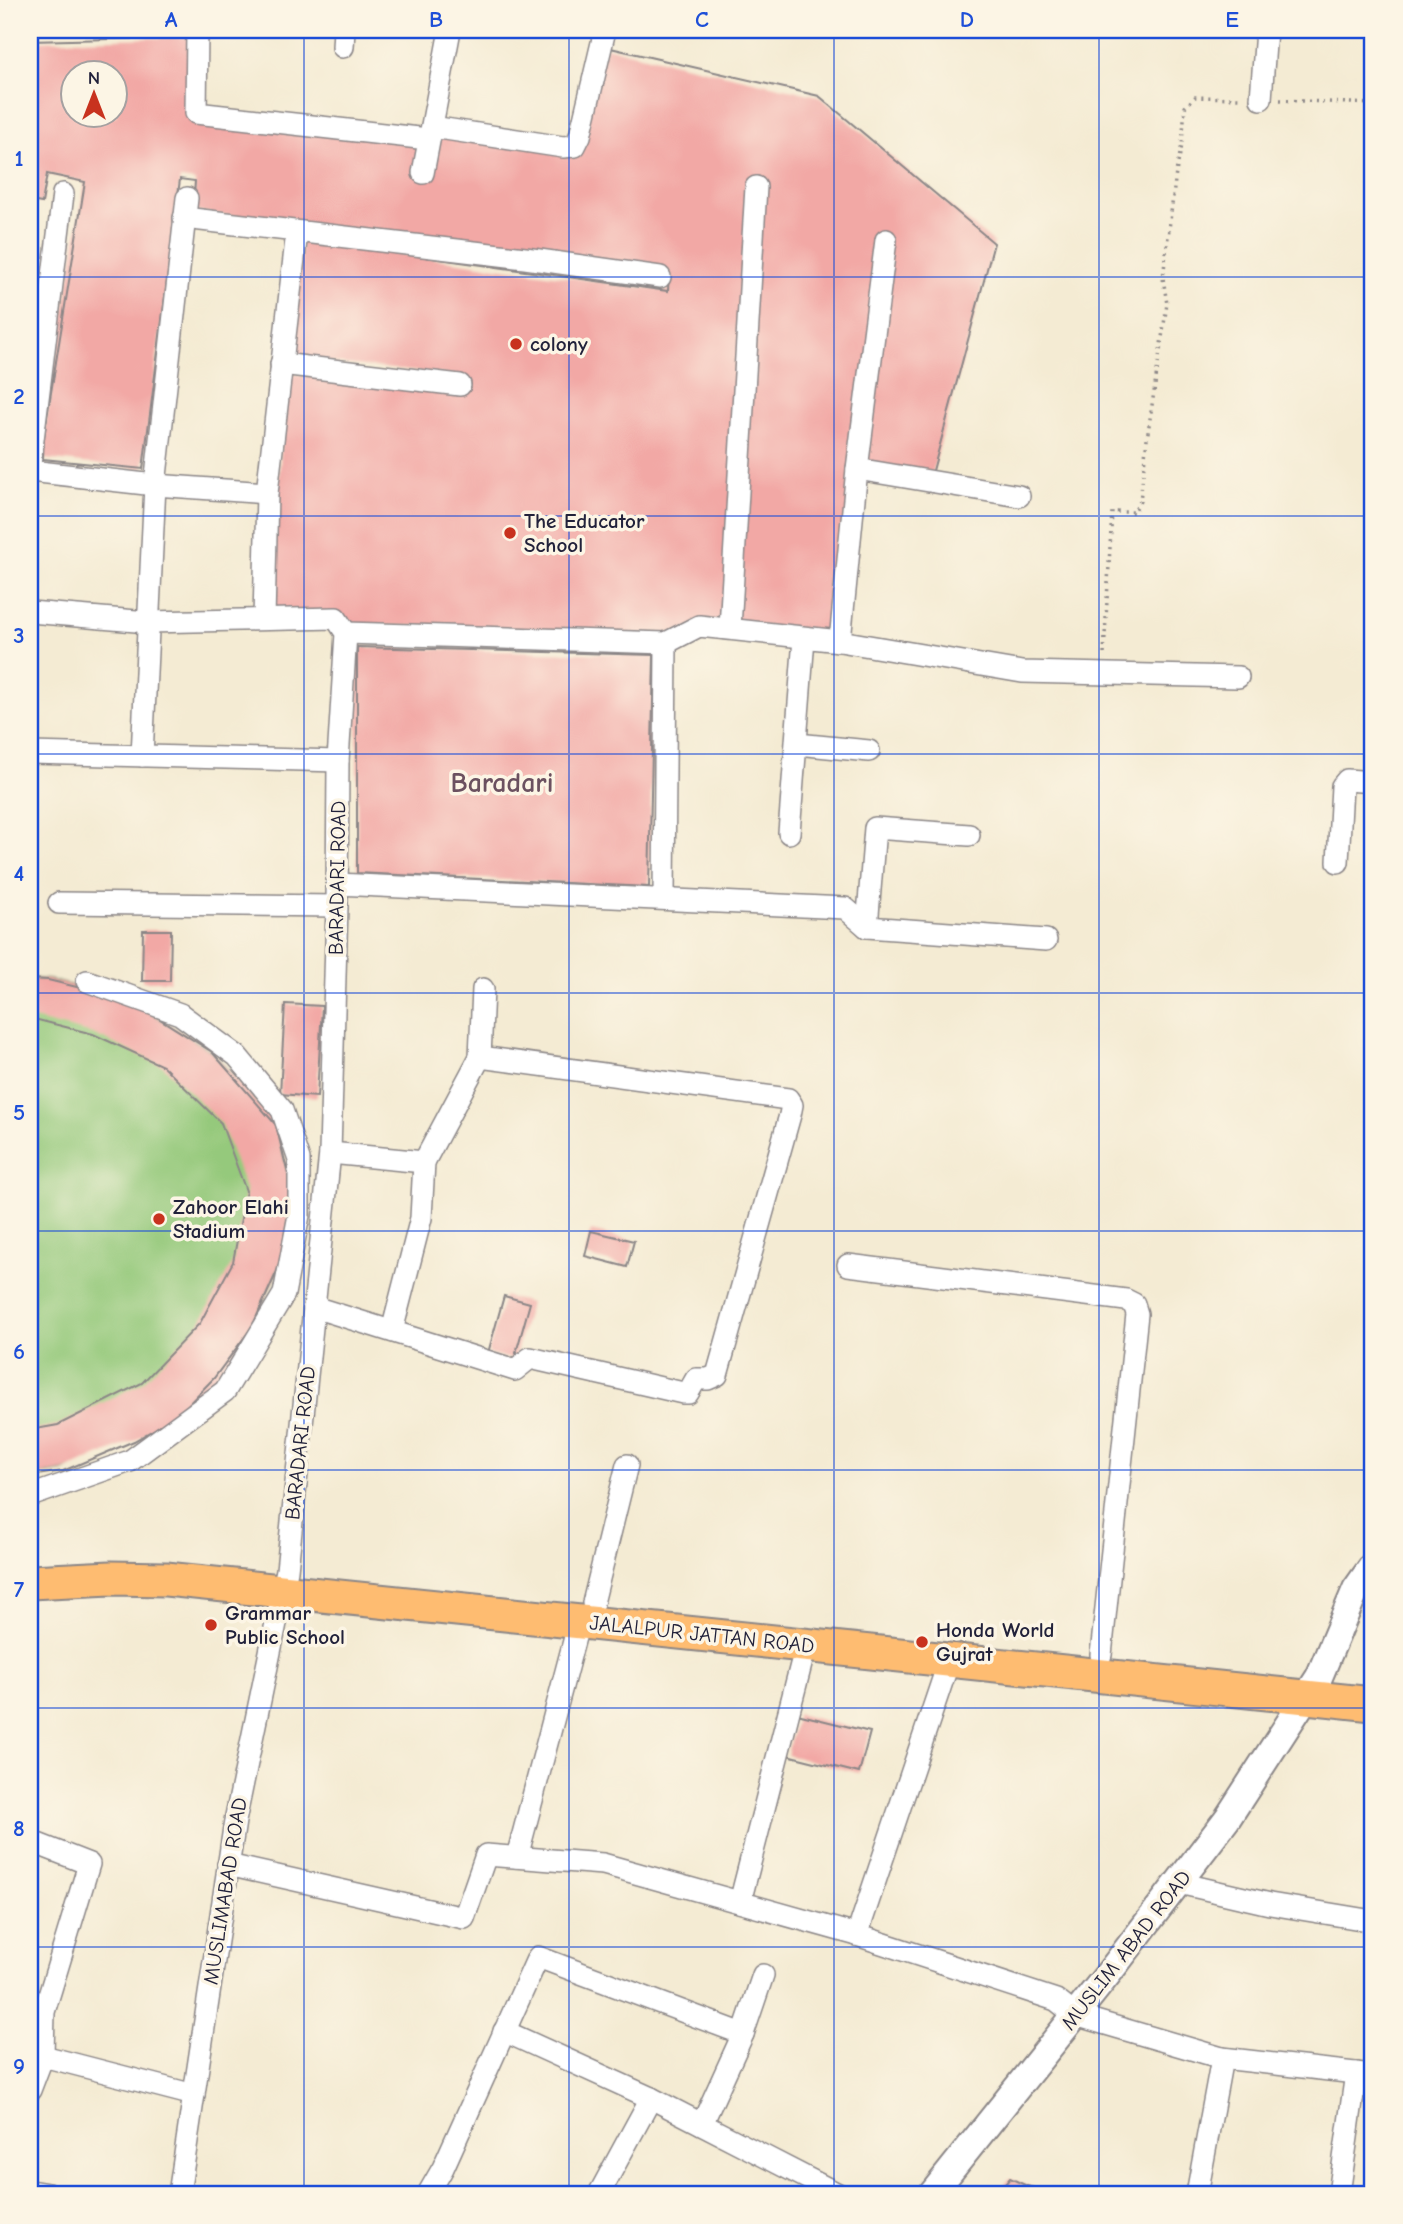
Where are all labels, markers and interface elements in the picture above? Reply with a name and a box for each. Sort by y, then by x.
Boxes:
text: A [165,6,178,33]
text: B [429,6,443,33]
text: C [695,6,709,33]
text: D [960,6,974,33]
text: E [1225,6,1239,33]
north arrow [60,60,130,130]
text: N [88,67,100,89]
text: 1 [14,145,24,172]
place label: colony [530,332,588,356]
marker: colony [508,336,524,352]
text: 2 [13,383,25,410]
place label: The Educator School [524,509,645,557]
marker: The Educator School [502,525,518,541]
text: 3 [13,622,25,649]
district label: Baradari [451,767,553,799]
street label: BARADARI ROAD [324,801,350,955]
text: 4 [14,860,25,887]
text: 5 [13,1099,25,1126]
place label: Zahoor Elahi Stadium [173,1195,289,1243]
marker: Zahoor Elahi Stadium [151,1211,167,1227]
text: 6 [13,1338,25,1365]
street label: BARADARI ROAD [280,1365,320,1521]
text: 7 [14,1576,25,1603]
place label: Grammar Public School [225,1601,345,1649]
street label: JALALPUR JATTAN ROAD [588,1610,816,1658]
marker: Grammar Public School [203,1617,219,1633]
place label: Honda World Gujrat [936,1618,1055,1666]
marker: Honda World Gujrat [914,1634,930,1650]
street label: MUSLIMABAD ROAD [198,1796,252,1986]
text: 8 [13,1815,25,1842]
street label: MUSLIM ABAD ROAD [1056,1865,1196,2035]
text: 9 [13,2053,25,2080]

